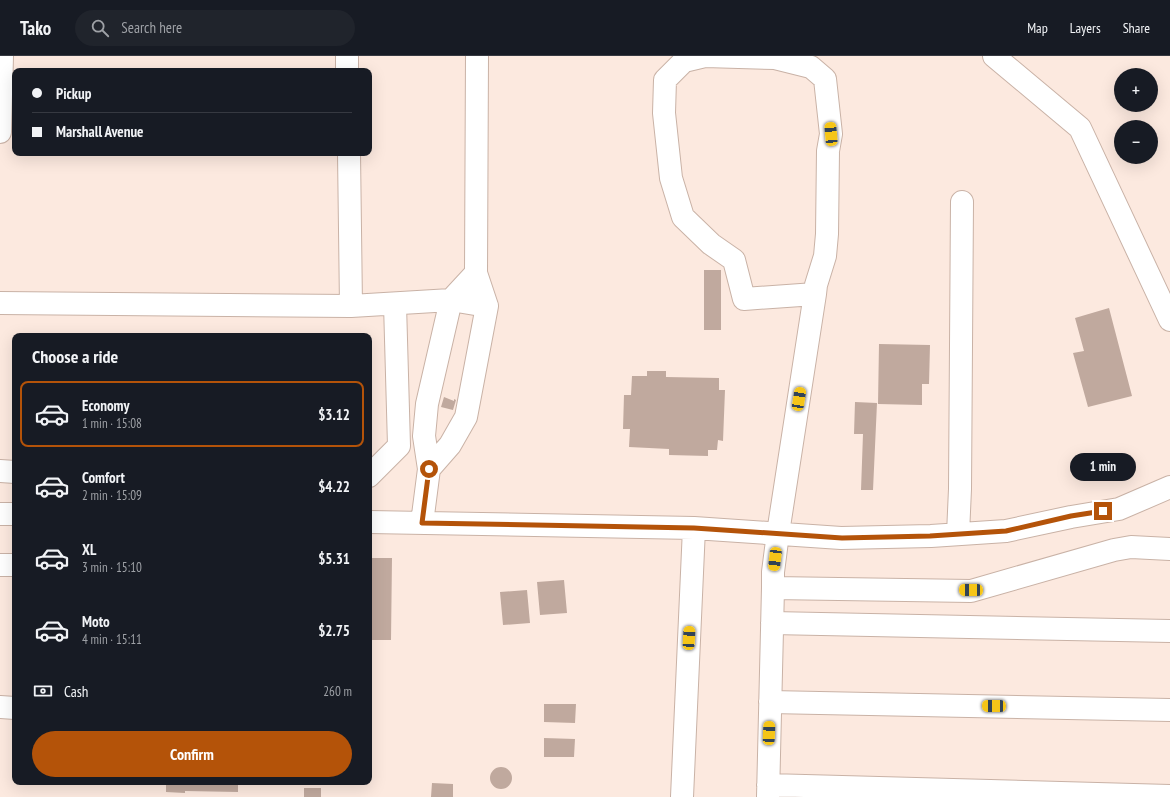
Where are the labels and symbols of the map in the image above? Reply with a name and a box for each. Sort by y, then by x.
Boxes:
car [824,122,838,146]
car [791,386,807,412]
callout: 1 min [1070,453,1136,481]
route start [420,460,438,478]
route end [1094,502,1112,520]
car [768,546,782,572]
car [959,584,983,596]
car [682,626,696,650]
car [982,700,1006,712]
car [763,721,775,745]

